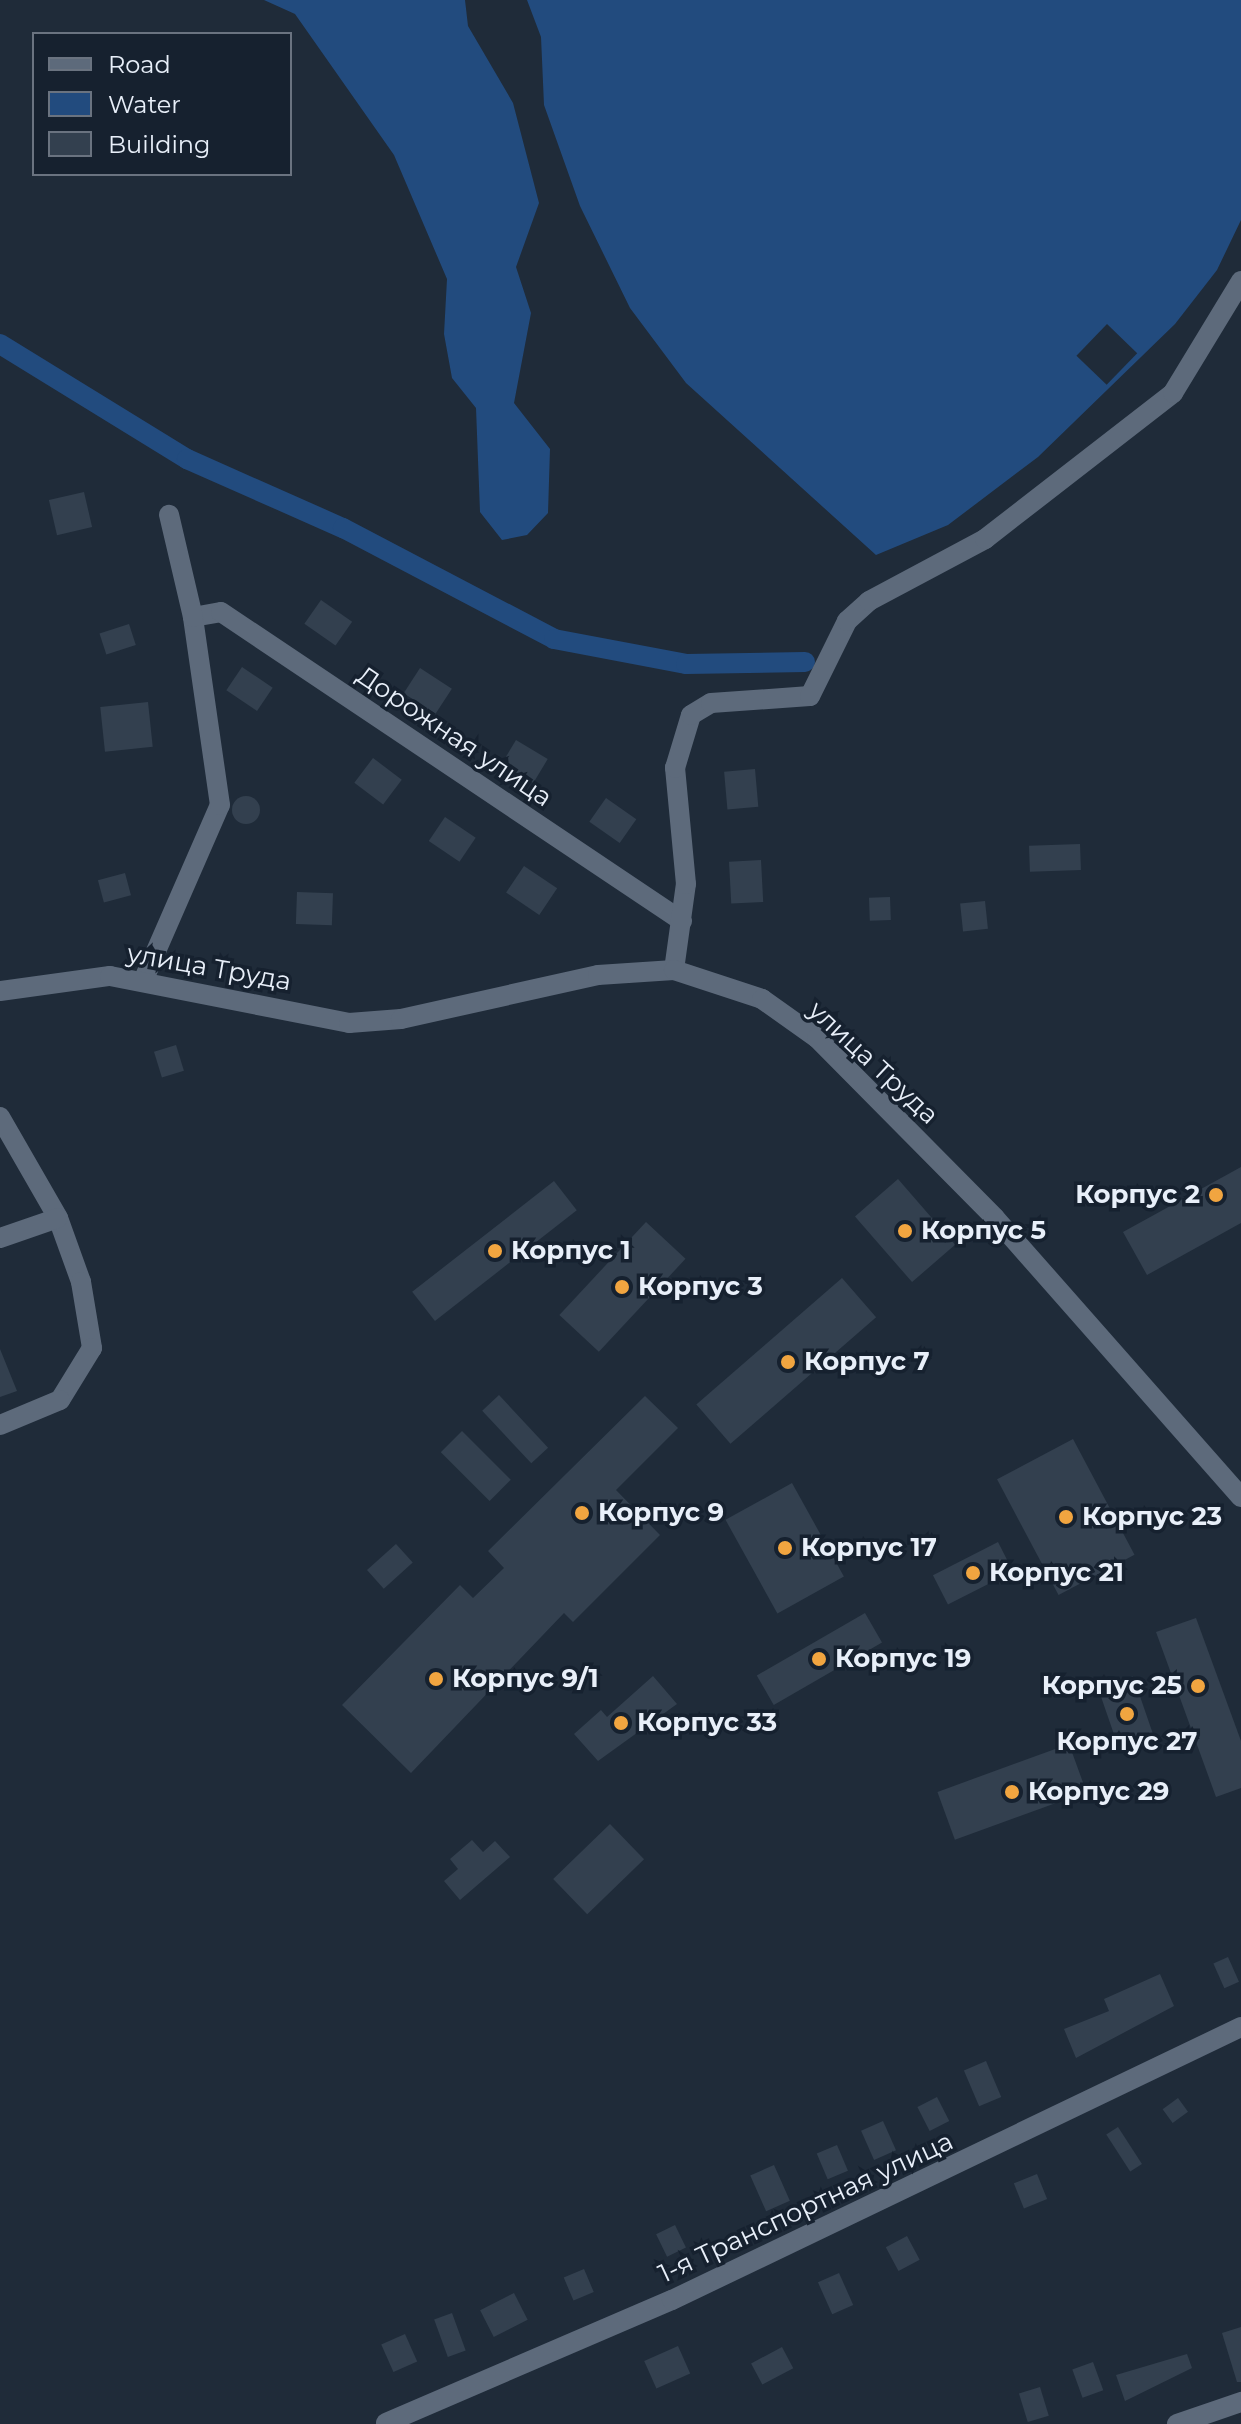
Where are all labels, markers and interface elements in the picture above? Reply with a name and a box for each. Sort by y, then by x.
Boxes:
legend [32,32,292,176]
text: Road [108,50,171,79]
text: Water [108,90,181,119]
text: Building [108,130,211,159]
street label: Дорожная улица [351,660,557,814]
street label: улица Труда [124,938,294,998]
street label: улица Труда [802,995,944,1131]
place label: Корпус 2 [1075,1179,1200,1211]
marker: Корпус 2 [1207,1186,1225,1204]
place label: Корпус 5 [921,1215,1046,1247]
marker: Корпус 5 [896,1222,914,1240]
place label: Корпус 1 [511,1235,631,1267]
marker: Корпус 1 [486,1242,504,1260]
place label: Корпус 3 [638,1271,763,1303]
marker: Корпус 3 [613,1278,631,1296]
place label: Корпус 7 [804,1346,930,1378]
marker: Корпус 7 [779,1353,797,1371]
place label: Корпус 9 [598,1497,724,1529]
place label: Корпус 23 [1082,1501,1222,1533]
marker: Корпус 9 [573,1504,591,1522]
marker: Корпус 23 [1057,1508,1075,1526]
place label: Корпус 17 [801,1532,937,1564]
marker: Корпус 17 [776,1539,794,1557]
place label: Корпус 21 [989,1557,1124,1589]
marker: Корпус 21 [964,1564,982,1582]
place label: Корпус 19 [835,1643,971,1675]
marker: Корпус 19 [810,1650,828,1668]
place label: Корпус 9/1 [452,1663,599,1695]
marker: Корпус 9/1 [427,1670,445,1688]
place label: Корпус 25 [1042,1670,1182,1702]
marker: Корпус 25 [1189,1677,1207,1695]
marker: Корпус 27 [1118,1705,1136,1723]
place label: Корпус 33 [637,1707,777,1739]
marker: Корпус 33 [612,1714,630,1732]
place label: Корпус 27 [1057,1726,1197,1758]
place label: Корпус 29 [1028,1776,1169,1808]
marker: Корпус 29 [1003,1783,1021,1801]
street label: 1-я Транспортная улица [654,2126,958,2290]

